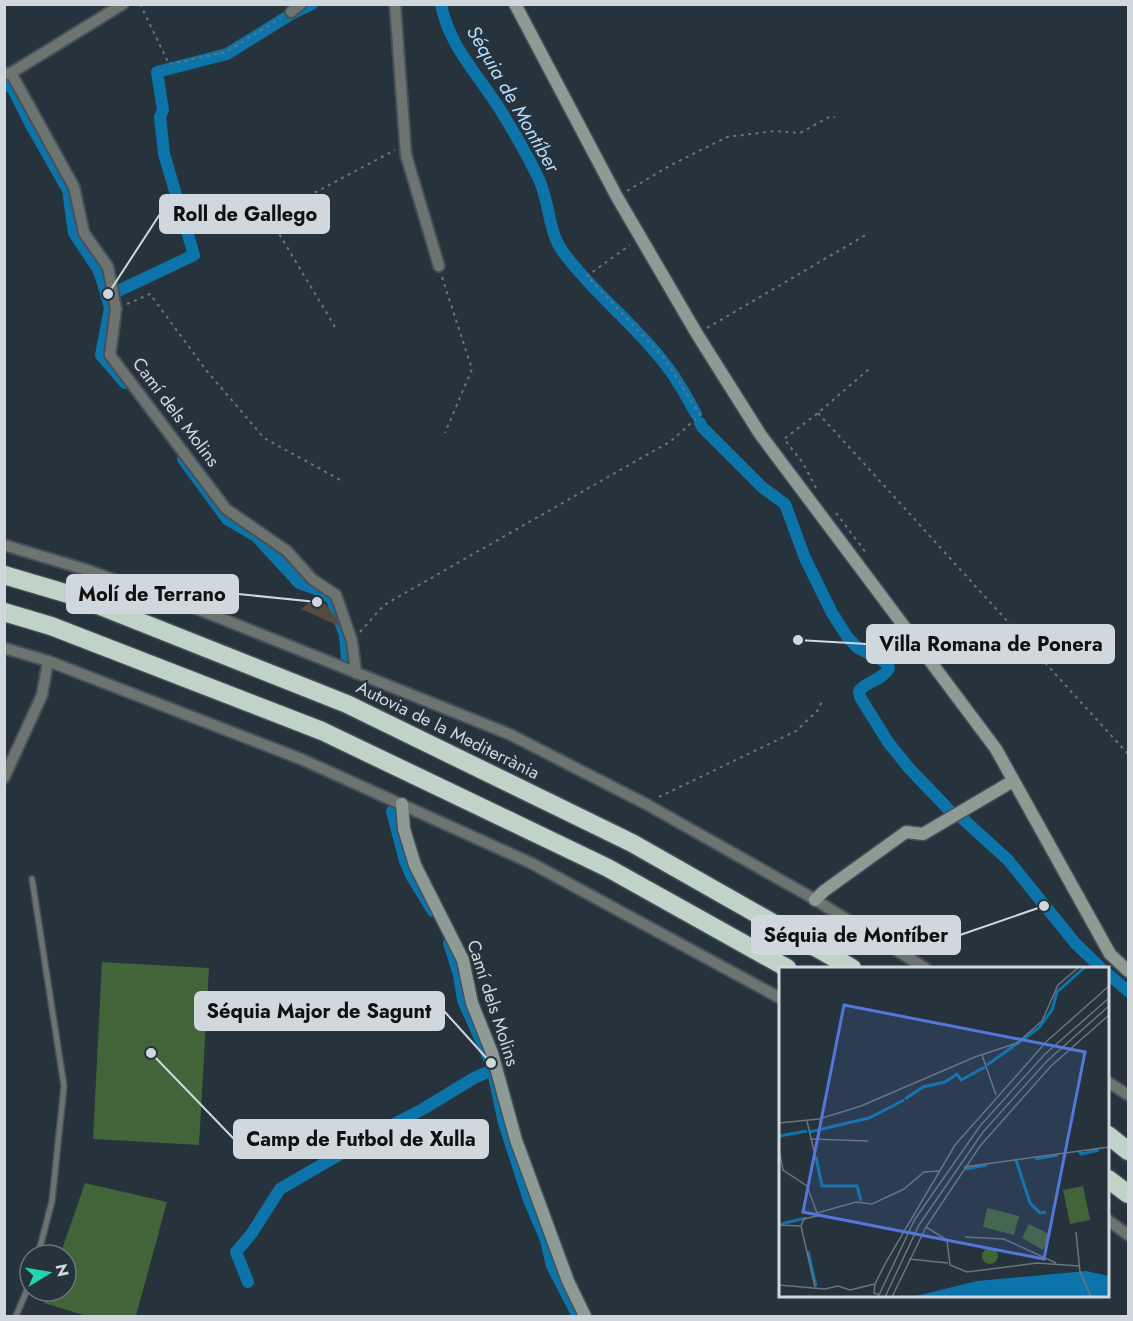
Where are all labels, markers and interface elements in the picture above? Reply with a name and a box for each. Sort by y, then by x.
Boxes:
water label: Séquia de Montíber [459,20,567,179]
callout: Roll de Gallego [160,195,329,233]
text: Roll de Gallego [173,200,318,229]
street label: Camí dels Molins [126,352,226,472]
callout: Molí de Terrano [67,575,238,613]
text: Molí de Terrano [78,580,226,609]
callout: Villa Romana de Ponera [867,625,1114,663]
text: Villa Romana de Ponera [878,630,1103,659]
street label: Autovia de la Mediterrània [352,674,544,786]
callout: Séquia de Montíber [752,916,960,954]
text: Séquia de Montíber [764,921,949,950]
street label: Camí dels Molins [460,937,526,1069]
inset map [779,967,1109,1297]
callout: Séquia Major de Sagunt [195,992,444,1030]
text: Séquia Major de Sagunt [207,997,432,1026]
callout: Camp de Futbol de Xulla [234,1120,488,1158]
text: Camp de Futbol de Xulla [246,1125,476,1154]
north arrow [18,1243,78,1303]
text: N [50,1262,75,1279]

